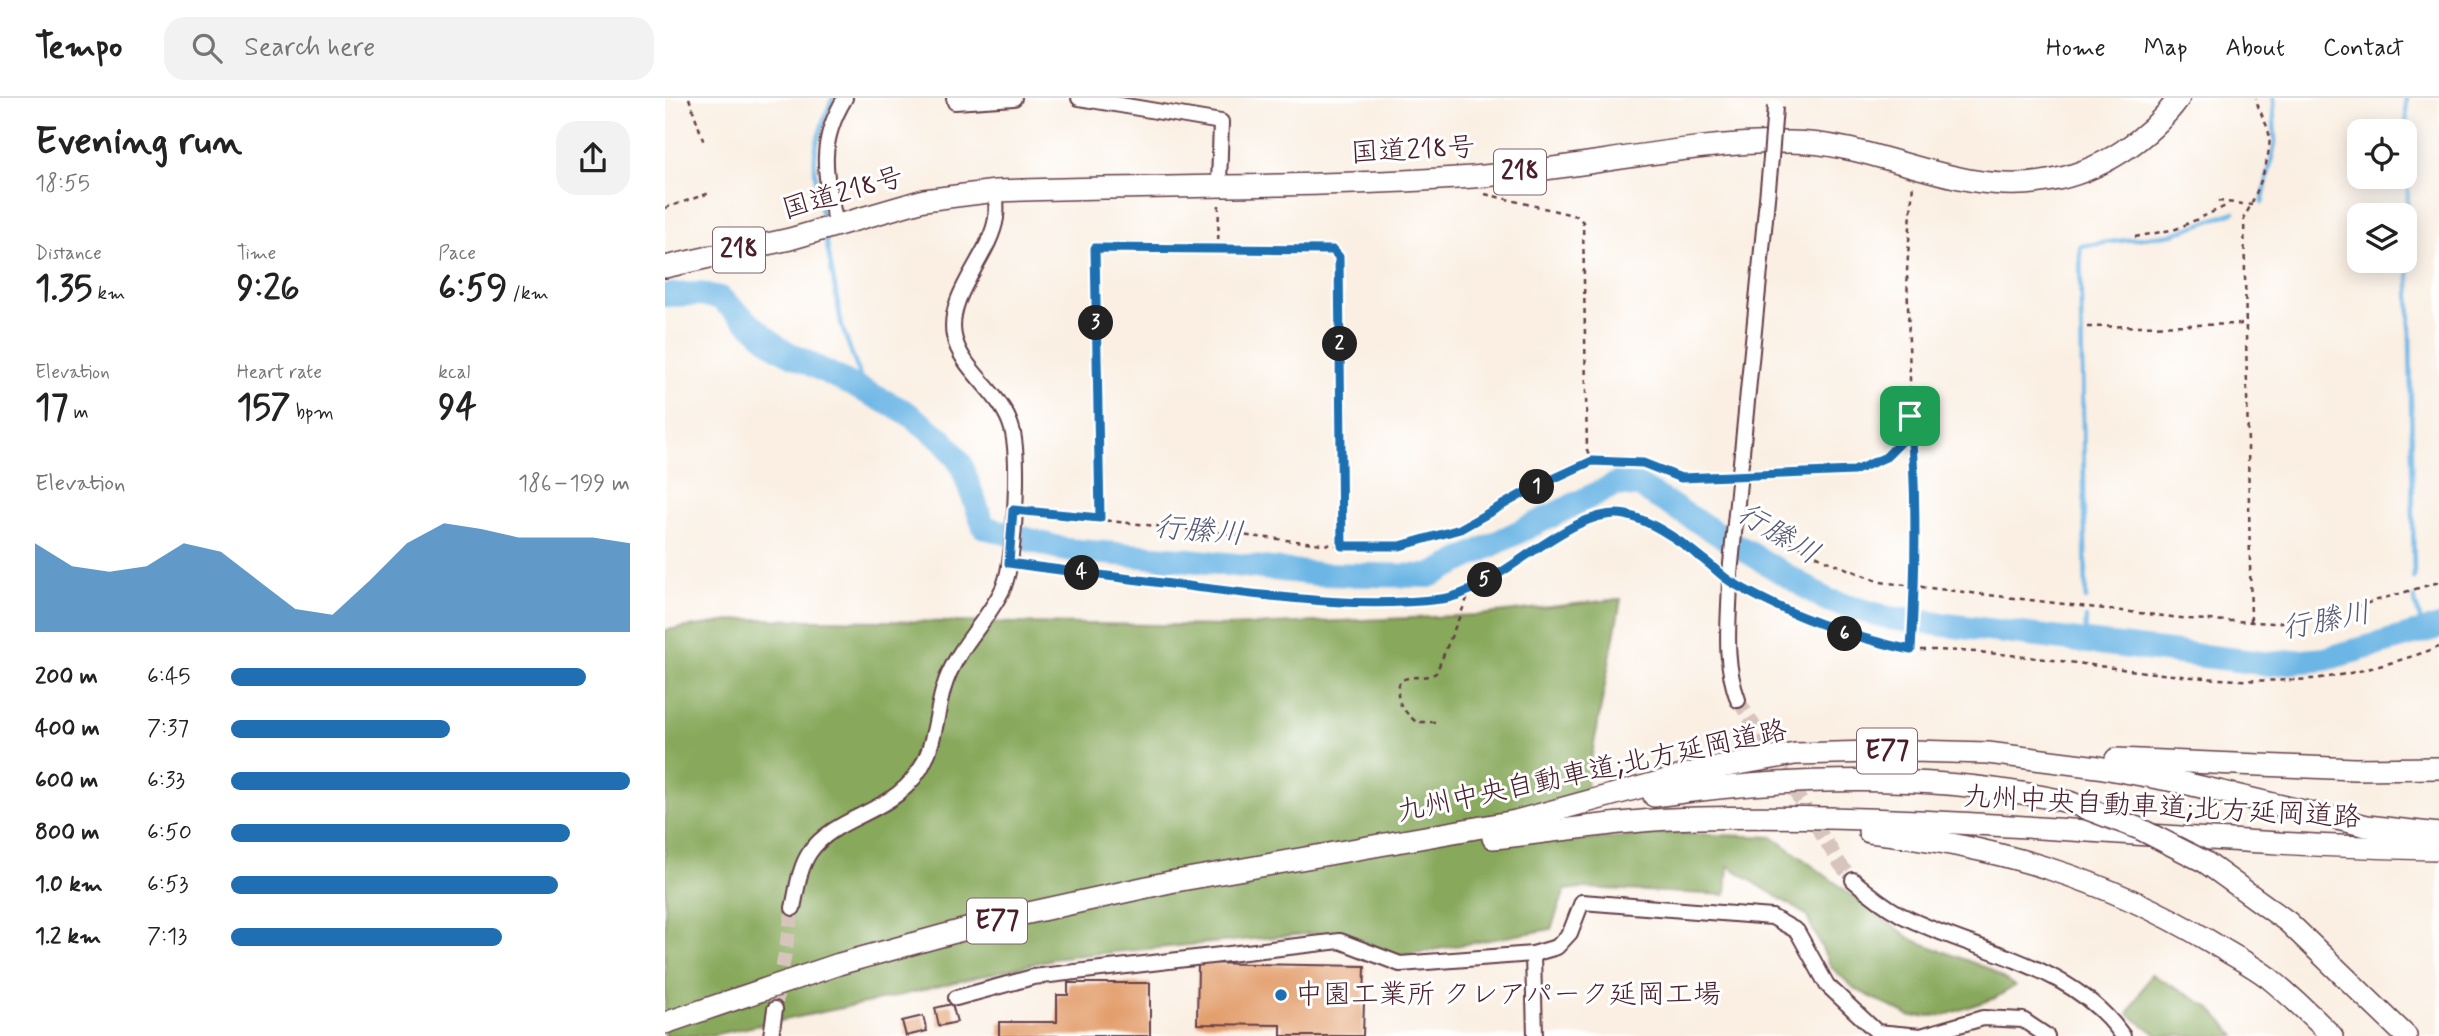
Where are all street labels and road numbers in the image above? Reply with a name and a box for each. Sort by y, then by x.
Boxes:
street label: 国道218号 [1350,129,1476,173]
road number: 218 [1494,150,1546,194]
street label: 国道218号 [778,159,908,229]
road number: 218 [713,228,765,272]
street label: 九州中央自動車道;北方延岡道路 [1393,712,1791,832]
road number: E77 [1857,729,1917,774]
street label: 九州中央自動車道;北方延岡道路 [1962,779,2362,837]
road number: E77 [967,898,1027,944]

